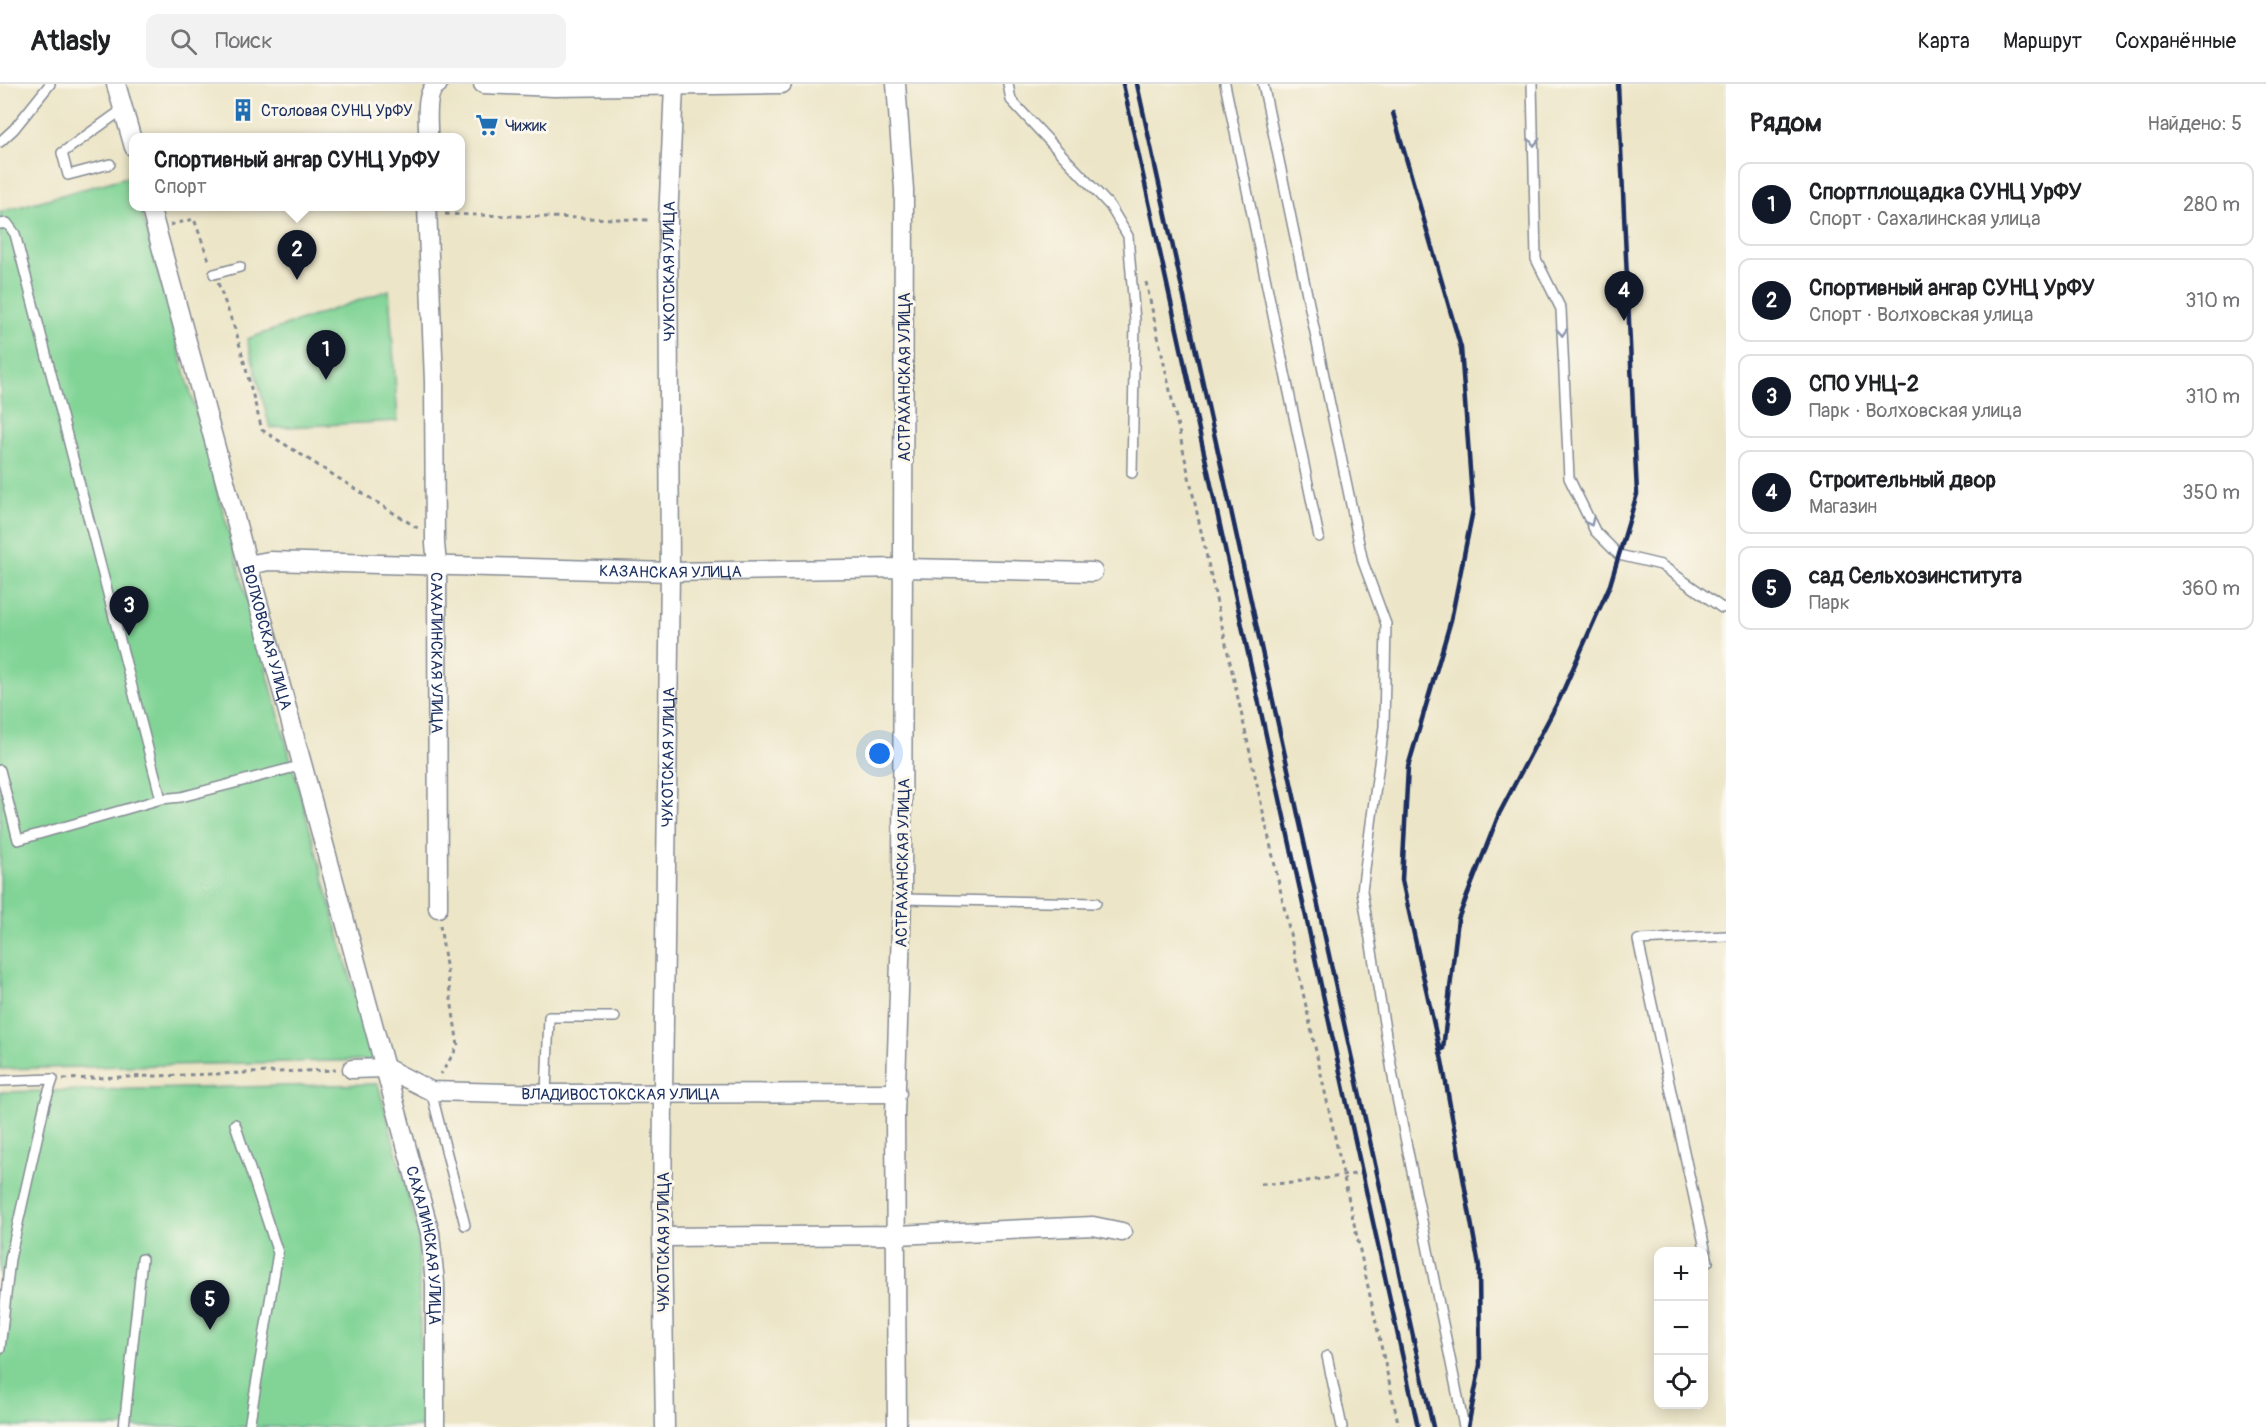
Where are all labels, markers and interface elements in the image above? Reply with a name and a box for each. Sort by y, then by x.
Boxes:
search box [146,14,566,68]
text: Atlasly [30,24,110,59]
icon: search [167,25,200,58]
text: Поиск [215,27,273,55]
text: Карта [1918,28,1970,55]
text: Маршрут [2003,28,2082,55]
text: Сохранённые [2115,28,2236,55]
building icon: Столовая СУНЦ УрФУ [230,97,256,123]
place label: Столовая СУНЦ УрФУ [261,101,413,121]
text: Рядом [1750,107,1822,139]
text: Найдено: 5 [2147,111,2242,136]
supermarket icon: Чижик [474,112,500,138]
place label: Чижик [505,116,547,136]
popup [129,133,465,211]
one-way arrow [1527,138,1540,147]
text: Спортивный ангар СУНЦ УрФУ [154,146,440,174]
text: Спорт [154,174,207,199]
text: Спортплощадка СУНЦ УрФУ [1809,178,2082,206]
text: 1 [1768,192,1775,217]
text: 280 m [2183,192,2240,217]
street label: ЧУКОТСКАЯ УЛИЦА [659,201,680,341]
text: Спорт · Сахалинская улица [1809,206,2041,231]
pin: 2 [278,230,316,280]
pin: 4 [1604,272,1644,321]
text: Спортивный ангар СУНЦ УрФУ [1809,274,2095,302]
text: 2 [1766,288,1777,313]
text: 310 m [2185,288,2240,313]
street label: АСТРАХАНСКАЯ УЛИЦА [895,292,915,462]
text: Спорт · Волховская улица [1809,302,2033,327]
one-way arrow [1556,327,1569,336]
pin: 1 [306,330,346,380]
text: СПО УНЦ-2 [1809,370,1919,398]
text: 3 [1766,384,1777,409]
text: 310 m [2185,384,2240,409]
text: Парк · Волховская улица [1809,398,2022,423]
text: Строительный двор [1809,466,1996,494]
text: 4 [1766,480,1777,505]
text: 350 m [2182,480,2240,505]
text: Магазин [1809,494,1877,519]
one-way arrow [1583,515,1595,526]
street label: КАЗАНСКАЯ УЛИЦА [599,561,742,583]
text: сад Сельхозинститута [1809,562,2022,590]
street label: ВОЛХОВСКАЯ УЛИЦА [237,563,296,712]
street label: САХАЛИНСКАЯ УЛИЦА [426,572,446,733]
text: 5 [1766,576,1777,601]
text: 360 m [2181,576,2240,601]
pin: 3 [110,586,148,636]
text: Парк [1809,590,1850,615]
street label: ЧУКОТСКАЯ УЛИЦА [658,687,679,827]
your location [865,739,894,768]
street label: АСТРАХАНСКАЯ УЛИЦА [892,778,914,948]
street label: ВЛАДИВОСТОКСКАЯ УЛИЦА [521,1084,720,1105]
street label: САХАЛИНСКАЯ УЛИЦА [401,1164,444,1325]
street label: ЧУКОТСКАЯ УЛИЦА [654,1172,674,1312]
map controls [1654,1247,1708,1409]
button: + [1654,1247,1708,1301]
pin: 5 [190,1280,230,1330]
button: − [1654,1301,1708,1355]
button: locate [1654,1355,1708,1409]

